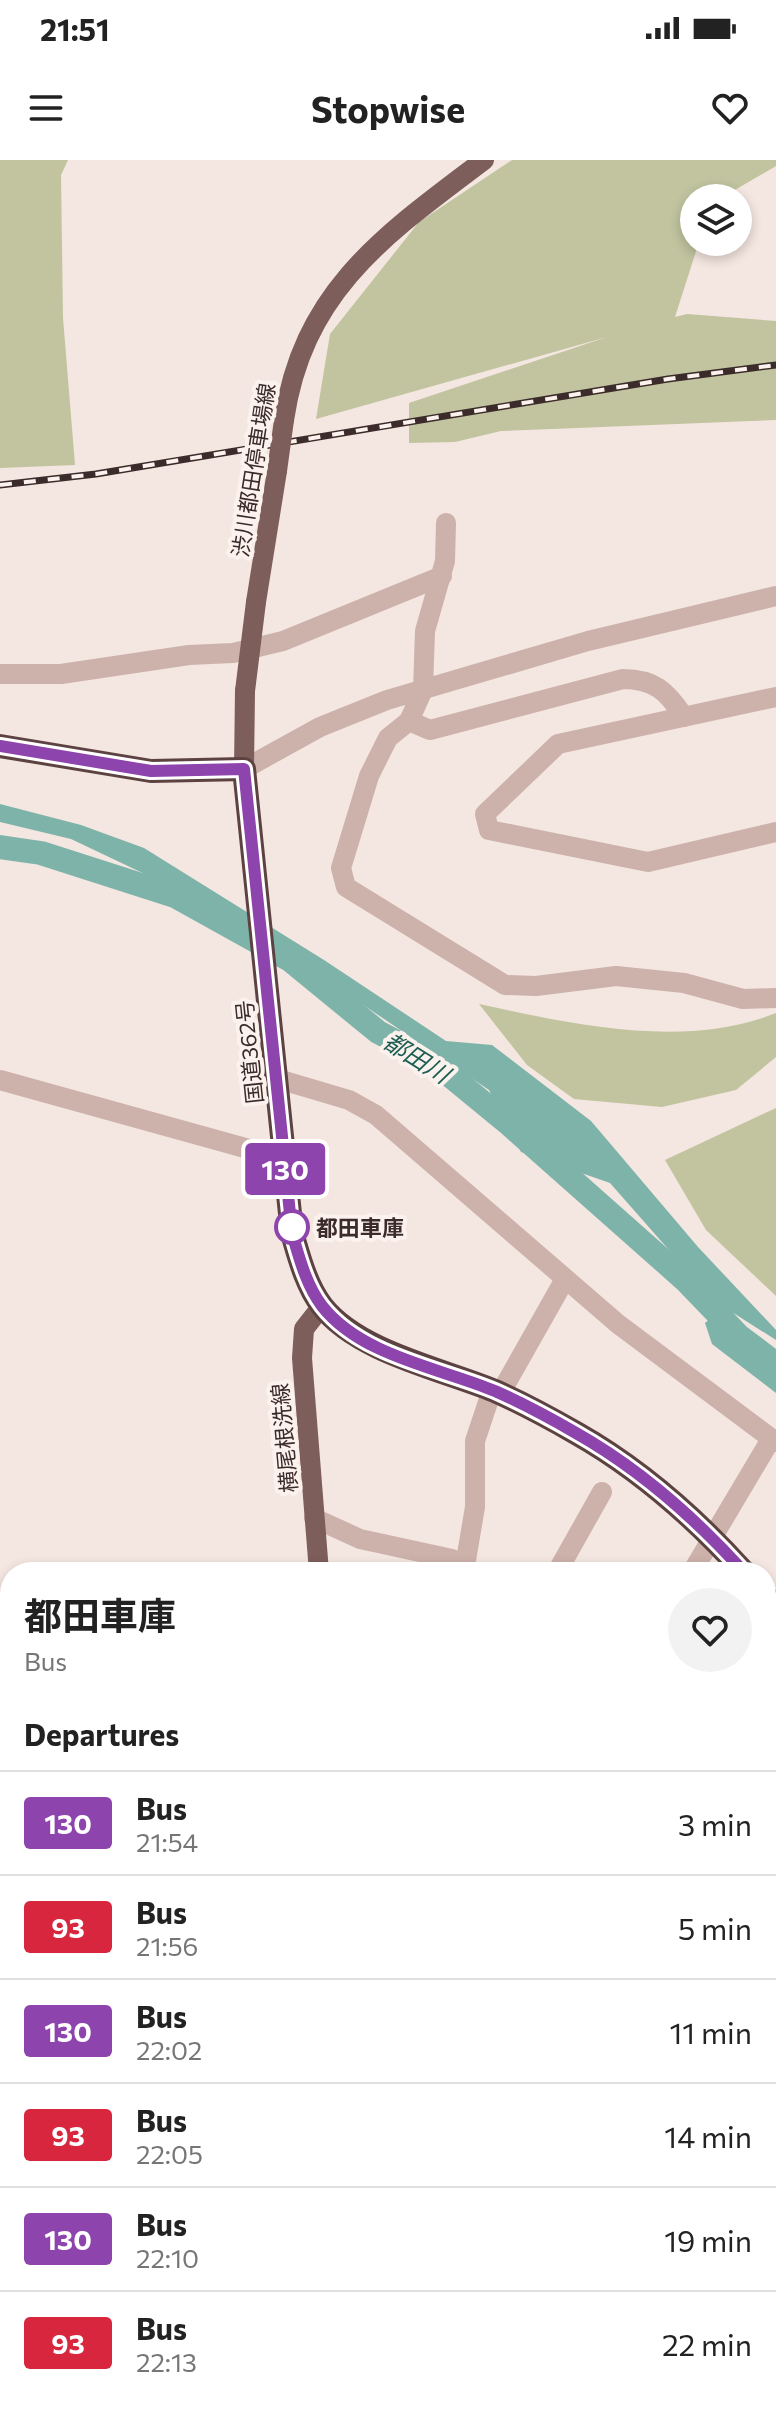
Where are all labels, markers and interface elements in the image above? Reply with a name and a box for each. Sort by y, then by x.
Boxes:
text: 21:51 [40,10,110,47]
icon: menu [24,86,68,130]
text: Stopwise [311,86,465,130]
icon: heart [708,86,752,130]
map controls [680,184,752,256]
button: layers [680,184,752,256]
street label: 渋川都田停車場線 [226,381,280,559]
street label: 国道362号 [230,999,268,1105]
water label: 都田川 [379,1026,458,1090]
line badge: 130 [239,1143,331,1195]
text: 130 [261,1152,309,1186]
marker: 都田車庫 [275,1210,309,1244]
place label: 都田車庫 [316,1214,404,1241]
street label: 横尾根洗線 [266,1382,302,1494]
button: heart [668,1588,752,1672]
text: 都田車庫 [24,1591,176,1638]
text: Bus [24,1645,67,1676]
text: Departures [24,1715,179,1752]
text: Bus [136,1789,187,1826]
text: 3 min [678,1805,752,1842]
text: 130 [44,1806,92,1840]
text: 21:54 [136,1826,198,1857]
text: Bus [136,1893,187,1930]
text: 5 min [678,1909,752,1946]
text: 93 [51,1910,85,1944]
text: 21:56 [136,1930,198,1961]
text: Bus [136,1997,187,2034]
text: 11 min [670,2013,752,2050]
text: 130 [44,2014,92,2048]
text: 22:02 [136,2034,202,2065]
text: Bus [136,2101,187,2138]
text: 14 min [664,2117,752,2154]
text: 93 [51,2118,85,2152]
text: 22:05 [136,2138,203,2169]
text: Bus [136,2205,187,2242]
text: 19 min [664,2221,752,2258]
text: 130 [44,2222,92,2256]
text: 22:10 [136,2242,199,2273]
text: Bus [136,2309,187,2346]
text: 22 min [662,2325,752,2362]
text: 93 [51,2326,85,2360]
text: 22:13 [136,2346,197,2377]

